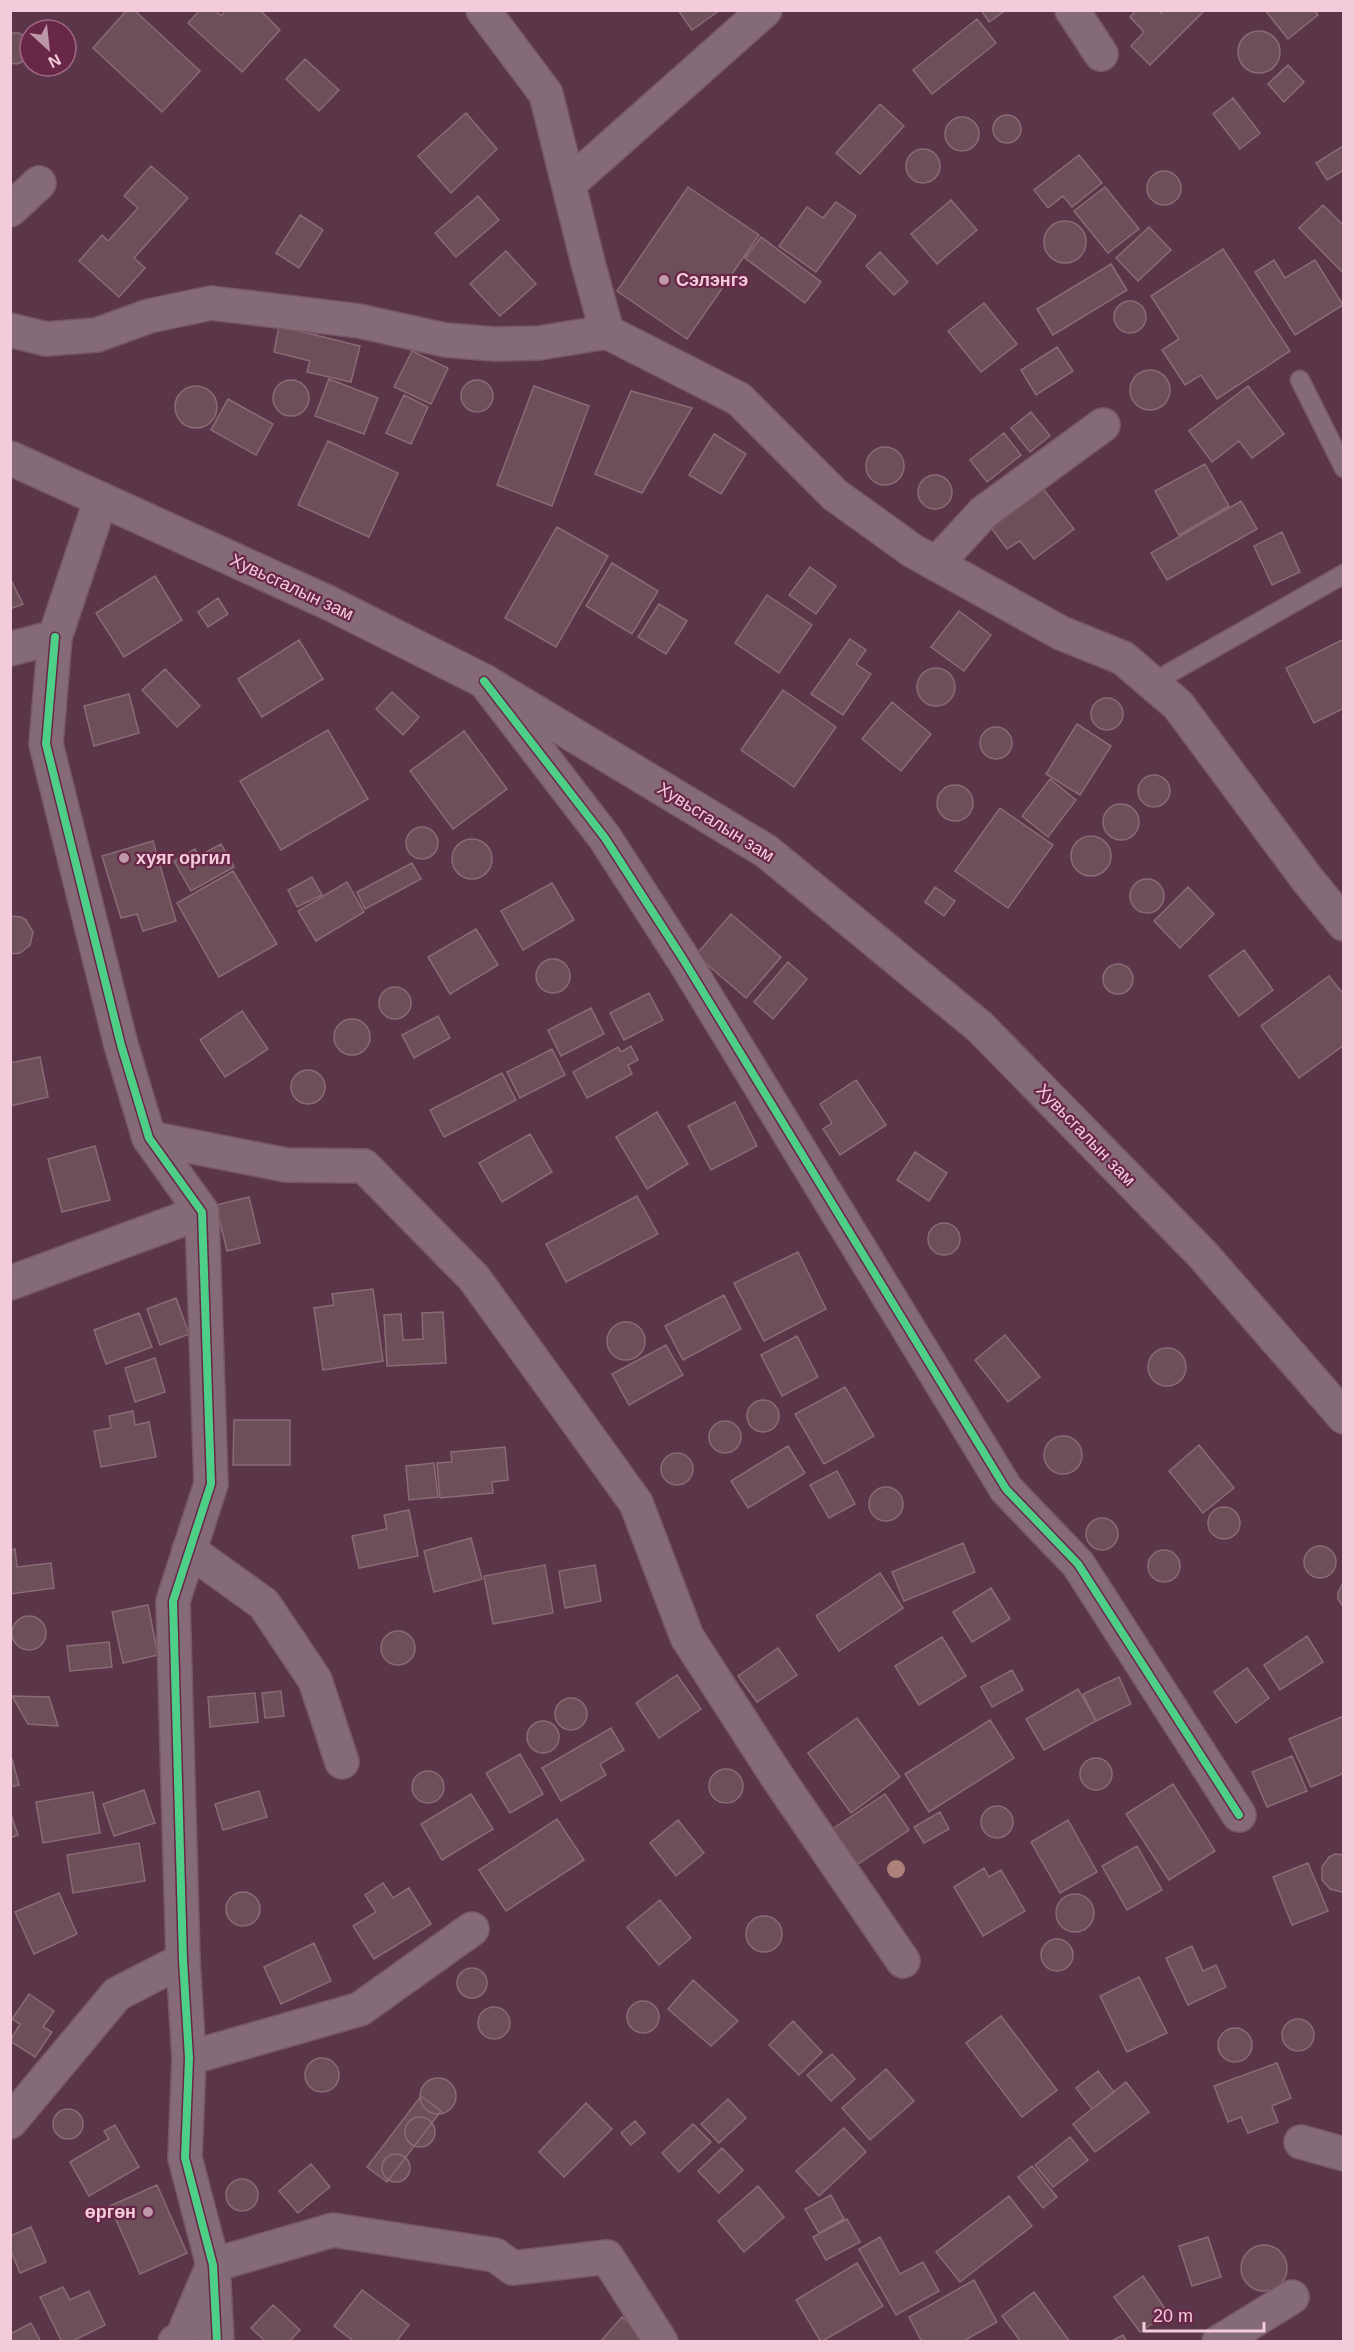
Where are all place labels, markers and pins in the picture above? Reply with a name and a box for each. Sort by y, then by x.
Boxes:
place label: Сэлэнгэ [676,270,748,290]
marker: Сэлэнгэ [657,273,671,287]
place label: хуяг оргил [136,848,231,868]
marker: хуяг оргил [117,851,131,865]
place label: өргөн [85,2202,136,2222]
marker: өргөн [141,2205,155,2219]

